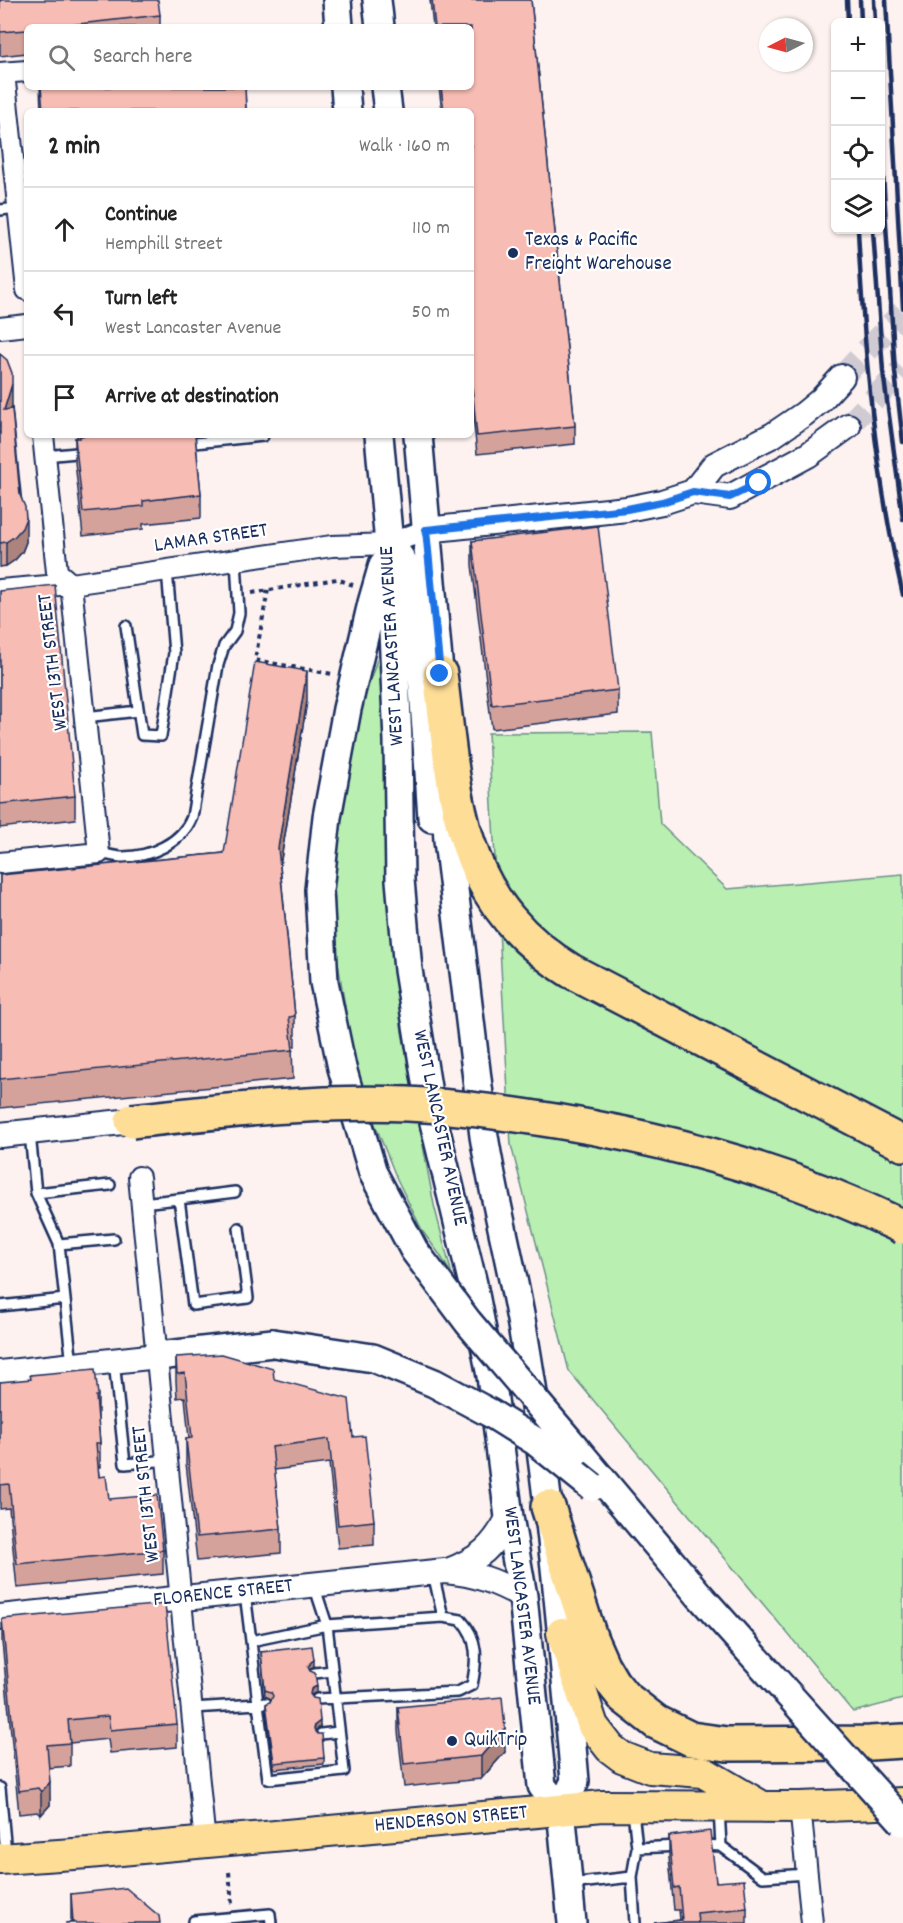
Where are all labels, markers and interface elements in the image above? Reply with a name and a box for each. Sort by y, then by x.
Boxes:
north arrow [759,18,813,72]
map controls [831,18,885,234]
button: + [831,18,885,72]
search box [24,24,474,90]
icon: search [45,41,78,74]
text: Search here [93,42,192,73]
button: − [831,72,885,126]
button: locate [831,126,885,180]
text: 2 min [48,129,100,166]
text: Walk · 160 m [359,133,450,161]
button: layers [831,180,885,234]
text: Continue [105,200,177,231]
icon: ahead [48,213,81,246]
text: 110 m [412,215,450,243]
place label: Texas & Pacific Freight Warehouse [525,226,672,280]
text: Hemphill Street [105,231,223,259]
marker: Texas & Pacific Freight Warehouse [506,246,520,260]
text: Turn left [105,284,177,315]
icon: left [48,297,81,330]
text: 50 m [412,299,450,327]
text: West Lancaster Avenue [105,315,281,343]
icon: arrive [48,381,81,414]
text: Arrive at destination [105,382,279,413]
route start [745,469,771,495]
street label: LAMAR STREET [152,516,270,562]
street label: WEST LANCASTER AVENUE [373,545,413,746]
street label: WEST 13TH STREET [31,591,77,732]
route end [426,660,452,686]
street label: WEST LANCASTER AVENUE [404,1027,475,1229]
street label: WEST 13TH STREET [125,1424,169,1564]
street label: WEST LANCASTER AVENUE [494,1505,548,1707]
street label: FLORENCE STREET [152,1572,295,1616]
place label: QuikTrip [464,1726,527,1756]
marker: QuikTrip [445,1734,459,1748]
street label: HENDERSON STREET [373,1798,529,1842]

